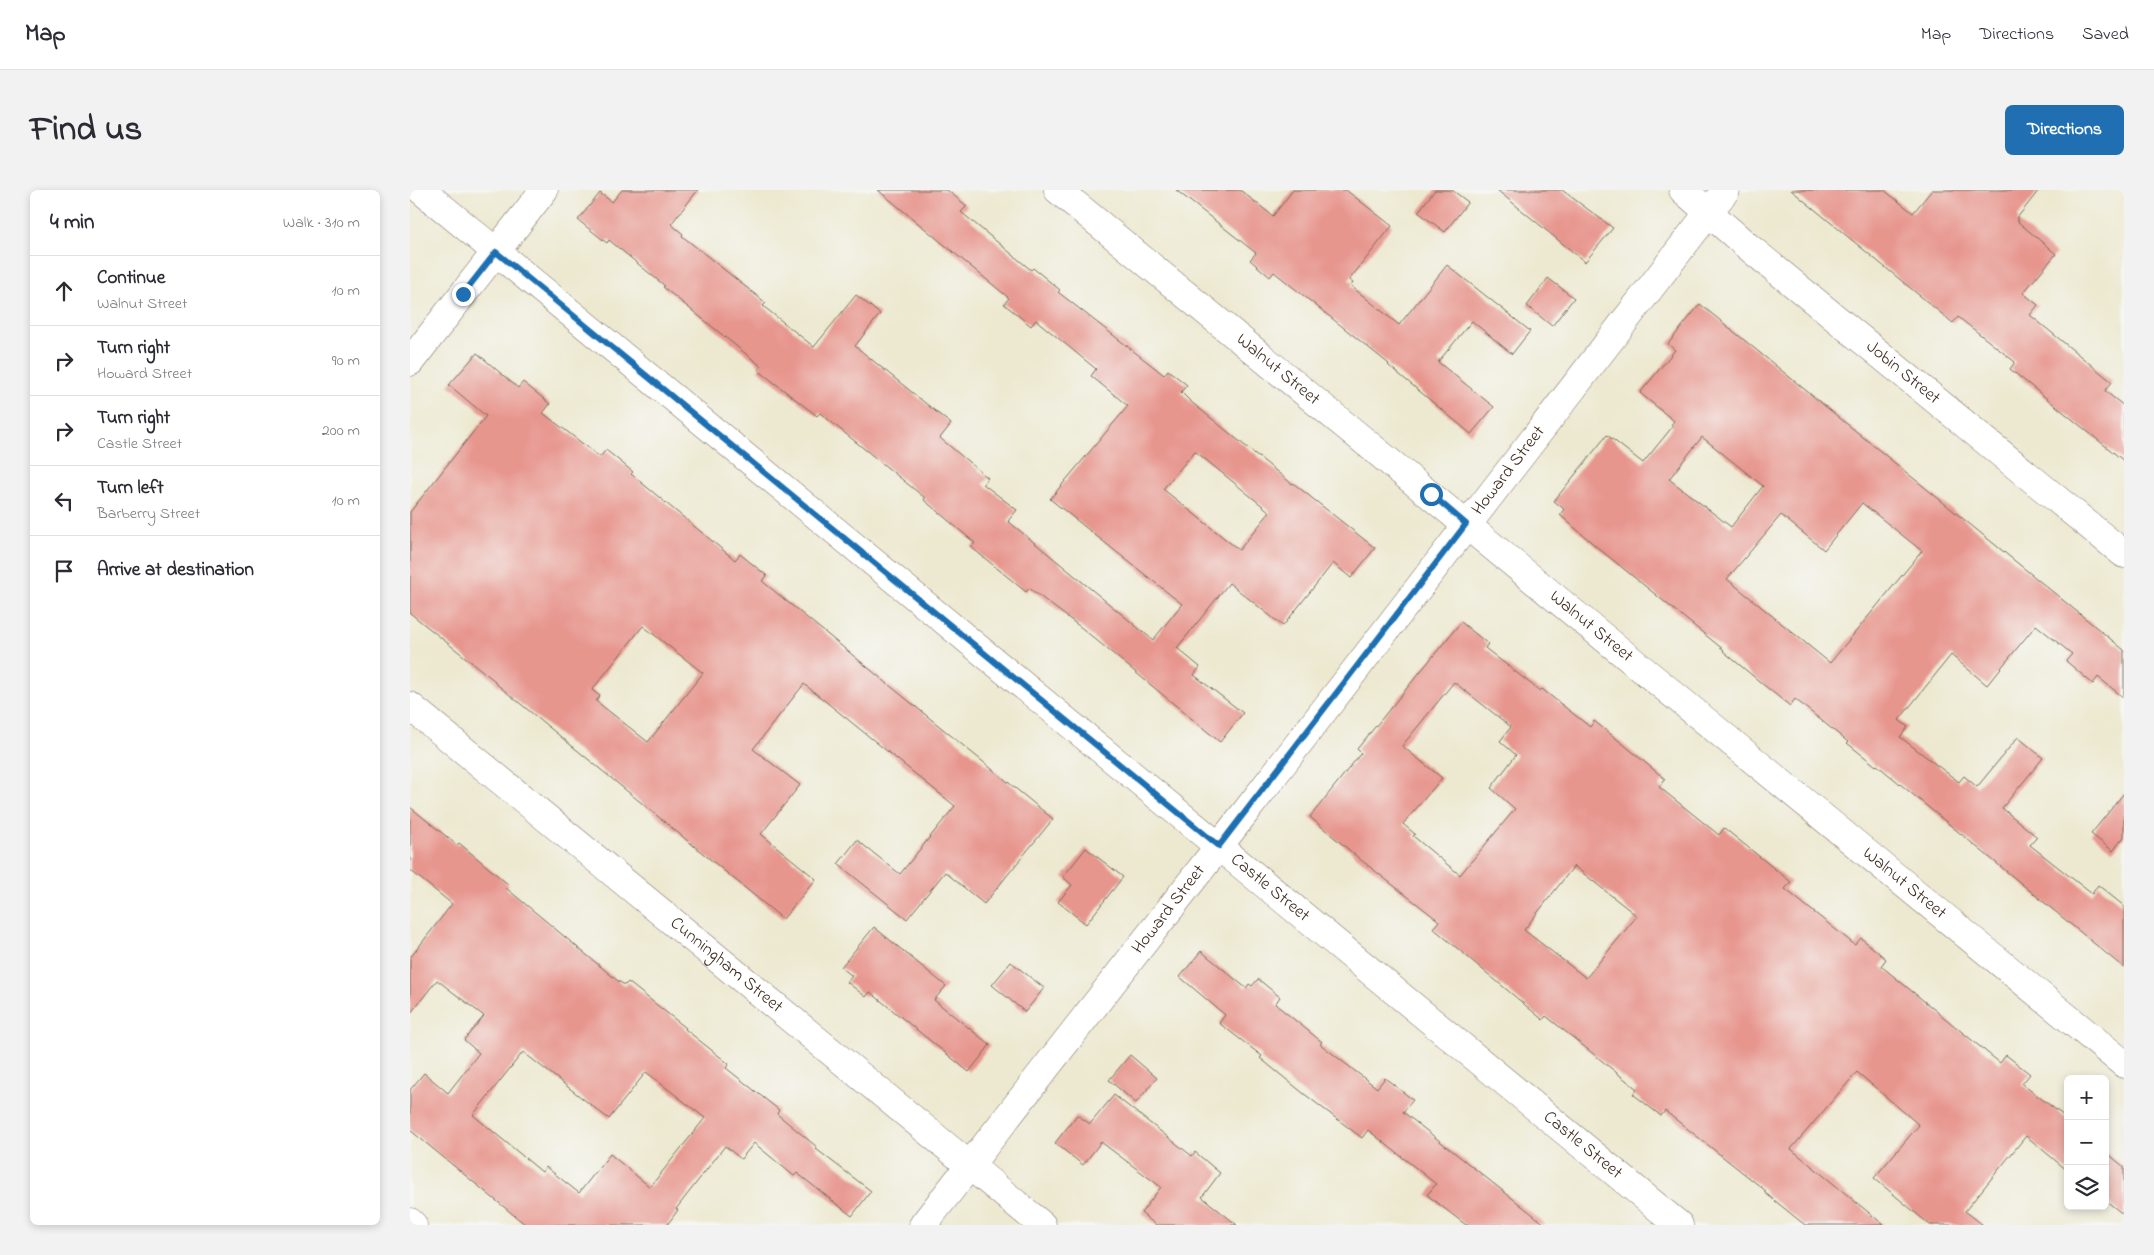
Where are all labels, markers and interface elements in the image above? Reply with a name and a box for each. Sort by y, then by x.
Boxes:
text: Map [25,17,66,52]
text: Map [1921,22,1951,48]
text: Directions [1979,22,2054,48]
text: Saved [2082,22,2129,48]
text: Find us [30,105,142,156]
button: Directions [2005,105,2124,155]
text: 4 min [50,208,94,238]
text: Walk · 310 m [283,211,360,235]
text: Continue [97,265,165,292]
icon: ahead [50,277,78,305]
text: 10 m [332,279,360,303]
route end [452,283,475,306]
text: Walnut Street [97,292,187,316]
street label: Walnut Street [1230,328,1325,412]
text: Turn right [97,335,170,362]
street label: Jobin Street [1860,335,1945,411]
icon: right [50,347,78,375]
text: 90 m [332,349,360,373]
text: Howard Street [97,362,192,386]
text: Turn right [97,405,170,432]
icon: right [50,417,78,445]
text: 200 m [322,419,360,443]
street label: Howard Street [1466,421,1552,521]
text: Castle Street [97,432,182,456]
text: Turn left [97,475,164,502]
route start [1420,483,1443,506]
icon: left [50,487,78,515]
text: 10 m [332,489,360,513]
text: Barberry Street [97,502,200,526]
icon: arrive [50,557,78,585]
text: Arrive at destination [97,557,254,584]
street label: Walnut Street [1543,585,1638,669]
street label: Walnut Street [1856,841,1952,926]
street label: Castle Street [1224,848,1315,929]
street label: Howard Street [1126,860,1212,960]
street label: Cunningham Street [664,911,788,1020]
map controls [2064,1075,2109,1210]
button: + [2064,1075,2109,1120]
street label: Castle Street [1537,1105,1628,1186]
button: − [2064,1120,2109,1165]
button: layers [2064,1165,2109,1210]

